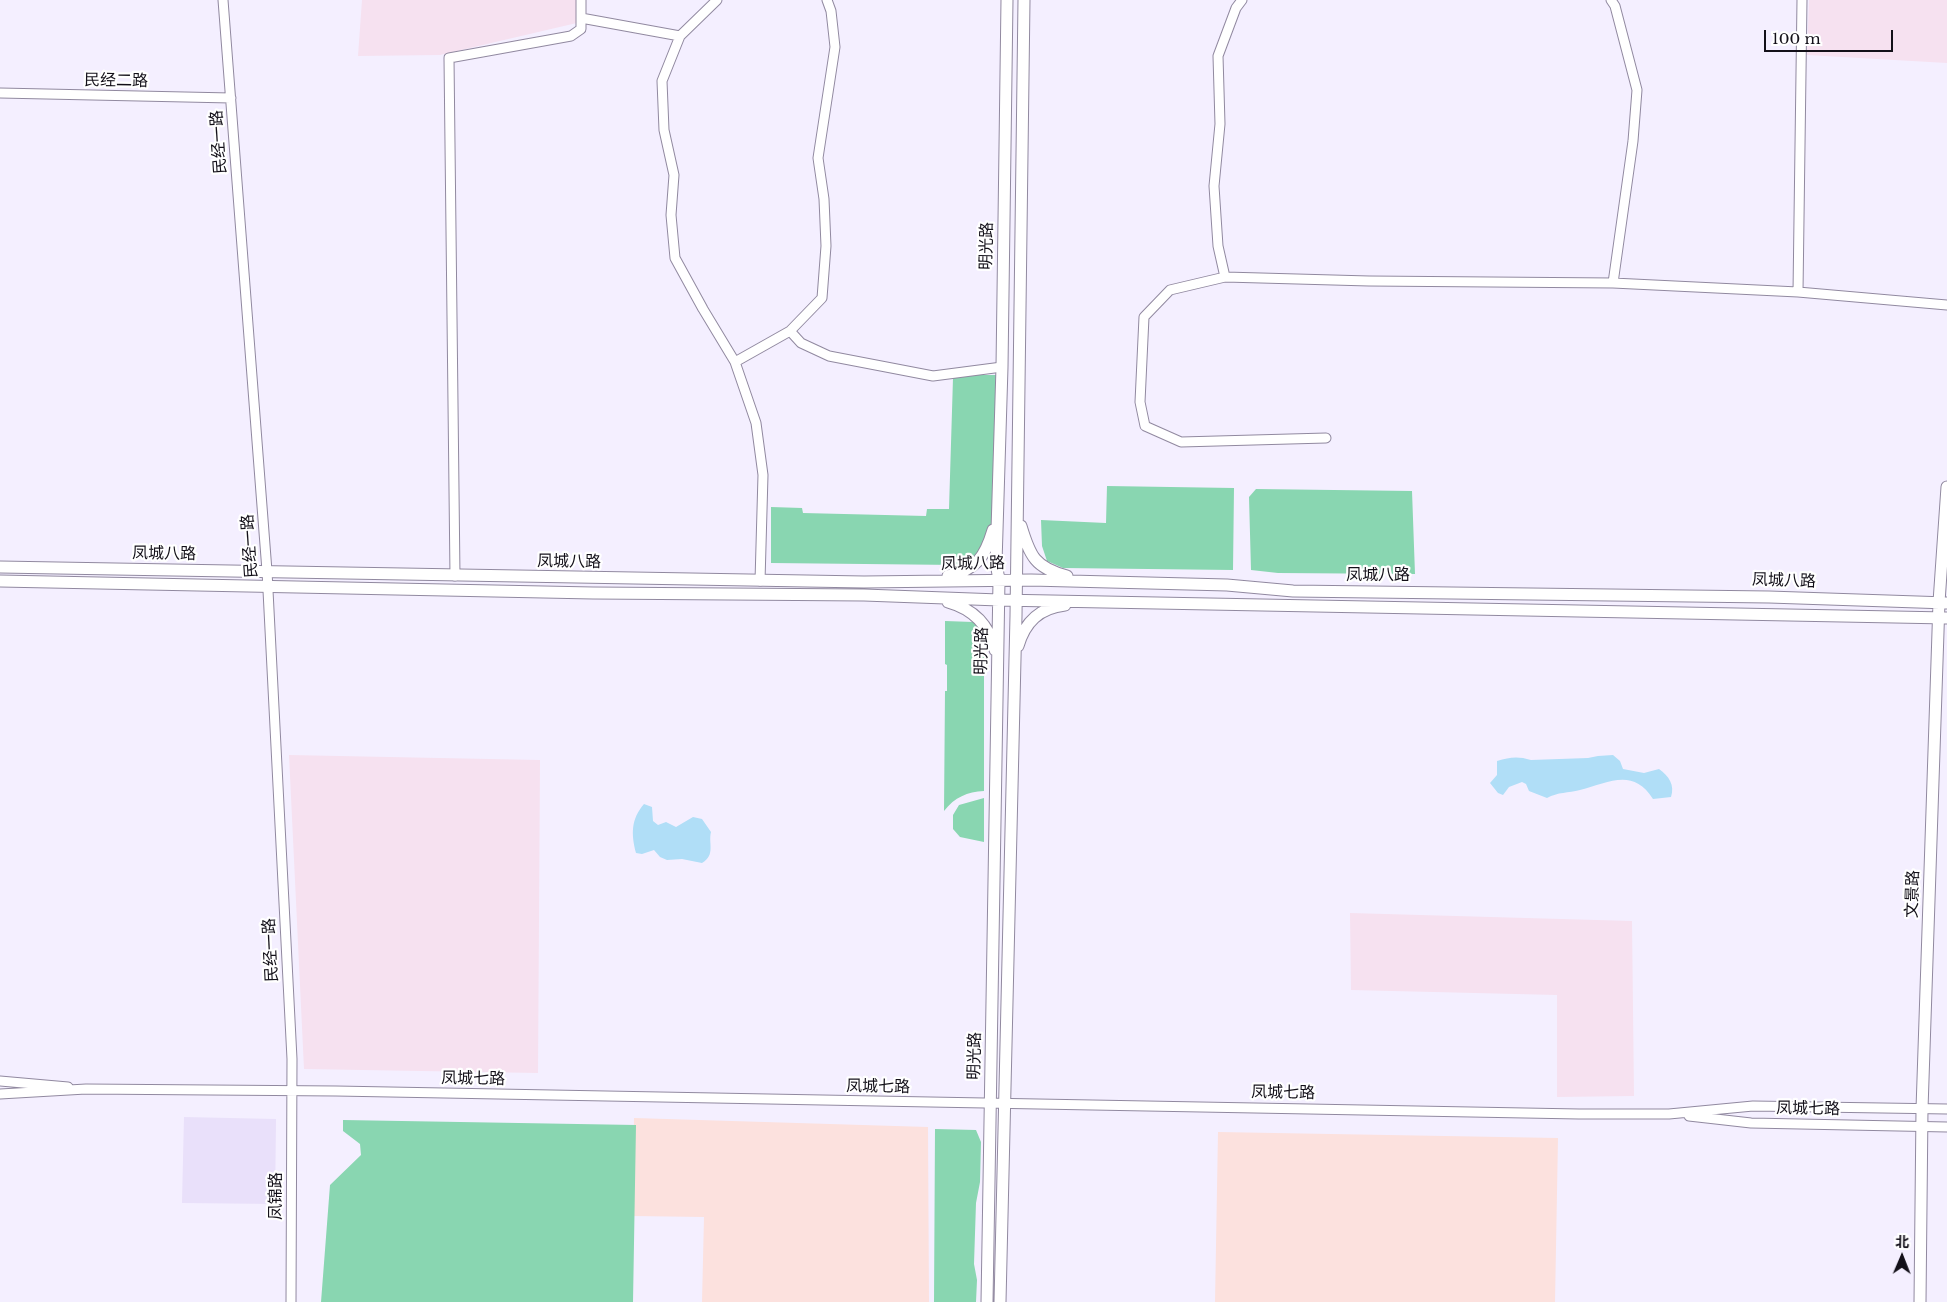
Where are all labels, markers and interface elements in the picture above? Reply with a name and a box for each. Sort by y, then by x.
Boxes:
scale bar [1767,20,1896,52]
text: 100 m [1772,29,1821,48]
street label: 民经二路 [84,71,148,91]
street label: 民经一路 [207,109,231,175]
street label: 明光路 [977,222,997,270]
street label: 民经一路 [238,513,262,579]
street label: 凤城八路 [132,544,196,564]
street label: 凤城八路 [537,552,601,572]
street label: 凤城八路 [941,554,1005,574]
street label: 凤城八路 [1346,565,1410,585]
street label: 凤城八路 [1752,570,1816,592]
street label: 明光路 [972,627,992,675]
street label: 文景路 [1903,870,1923,918]
street label: 民经一路 [260,918,282,982]
street label: 明光路 [965,1032,985,1080]
street label: 凤城七路 [441,1069,505,1089]
street label: 凤城七路 [846,1077,910,1097]
street label: 凤城七路 [1251,1083,1315,1103]
street label: 凤城七路 [1776,1099,1840,1119]
street label: 凤锦路 [266,1172,286,1220]
north arrow [1877,1232,1927,1282]
text: 北 [1895,1233,1909,1251]

